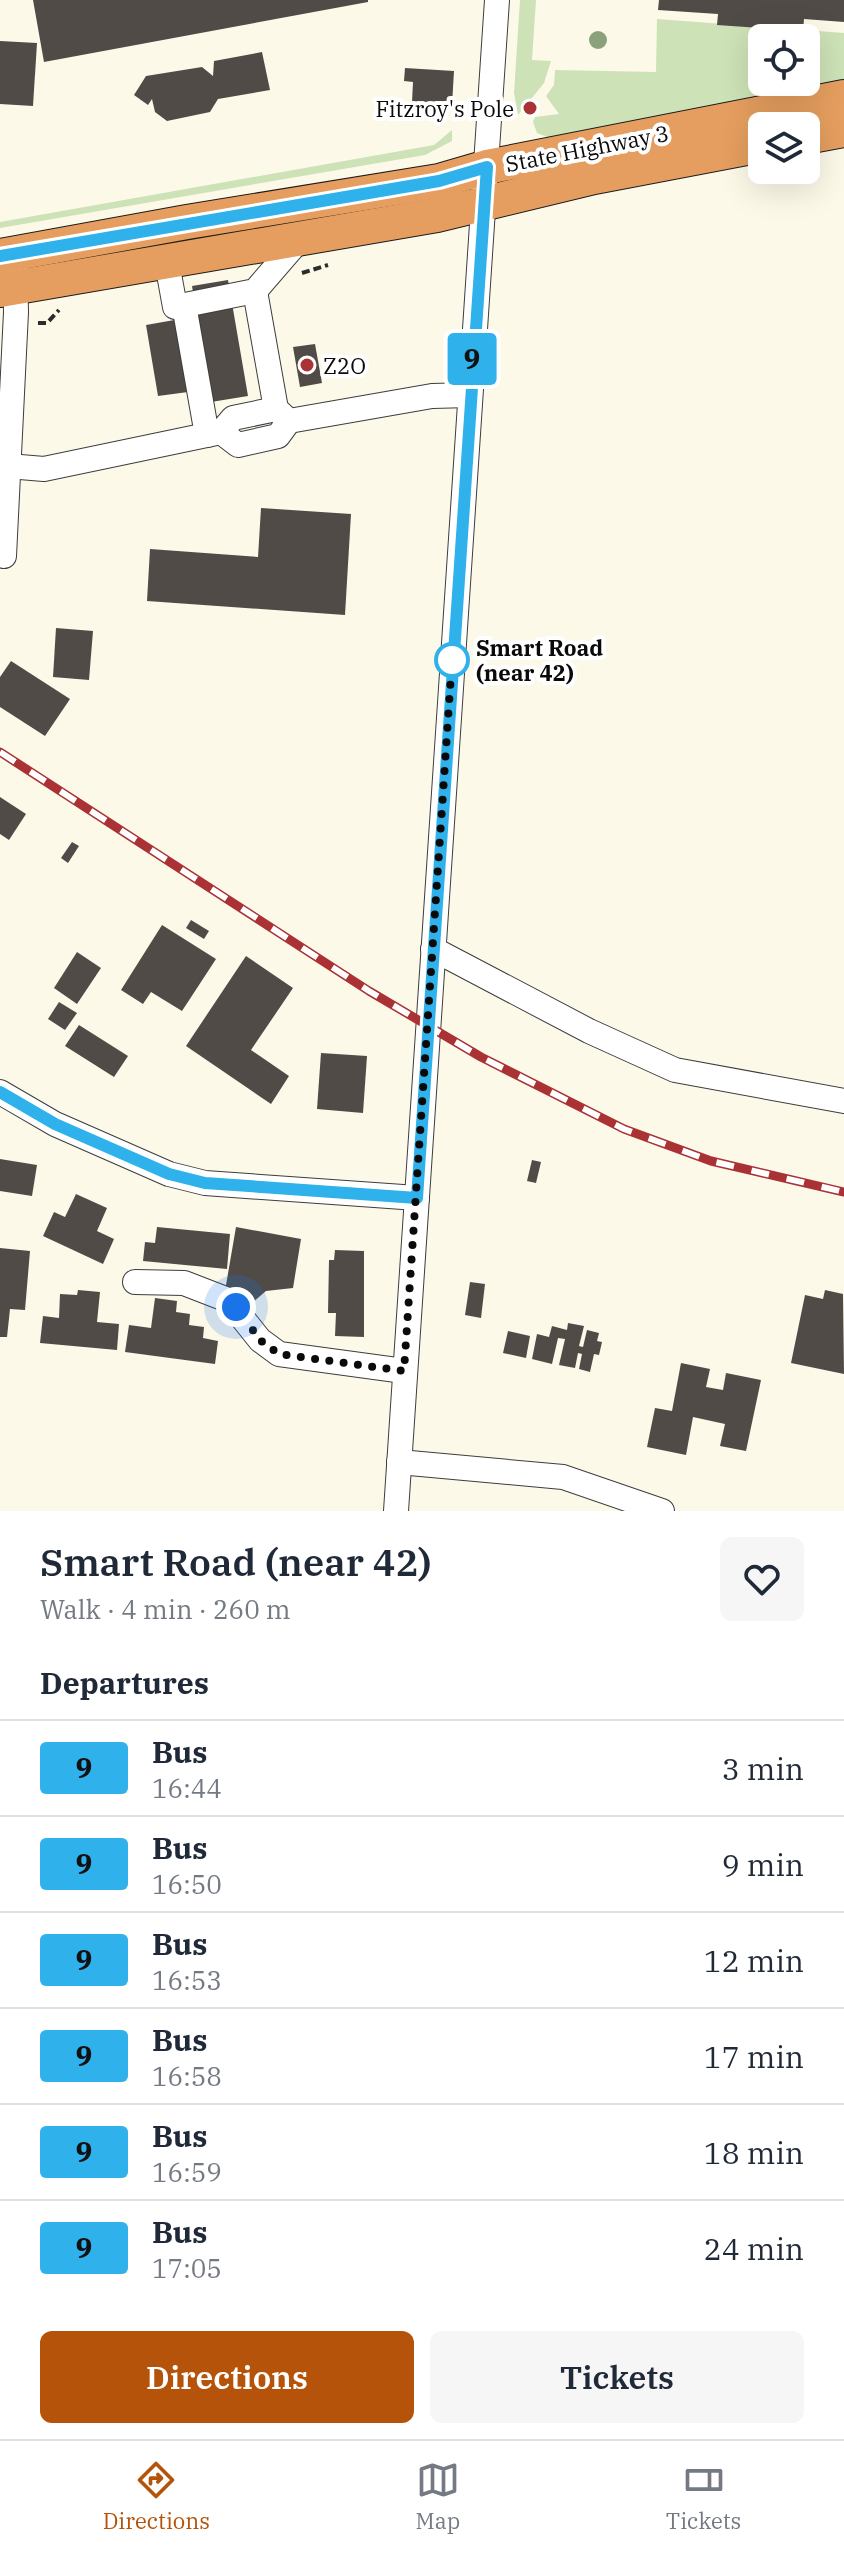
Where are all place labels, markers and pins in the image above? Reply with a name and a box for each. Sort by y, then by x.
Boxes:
place label: Fitzroy's Pole [375,94,514,123]
marker: Fitzroy's Pole [521,99,539,117]
place label: Z2O [323,351,366,380]
marker: Z2O [298,356,316,374]
place label: Smart Road (near 42) [476,633,603,687]
marker: Smart Road (near 42) [435,643,469,677]

